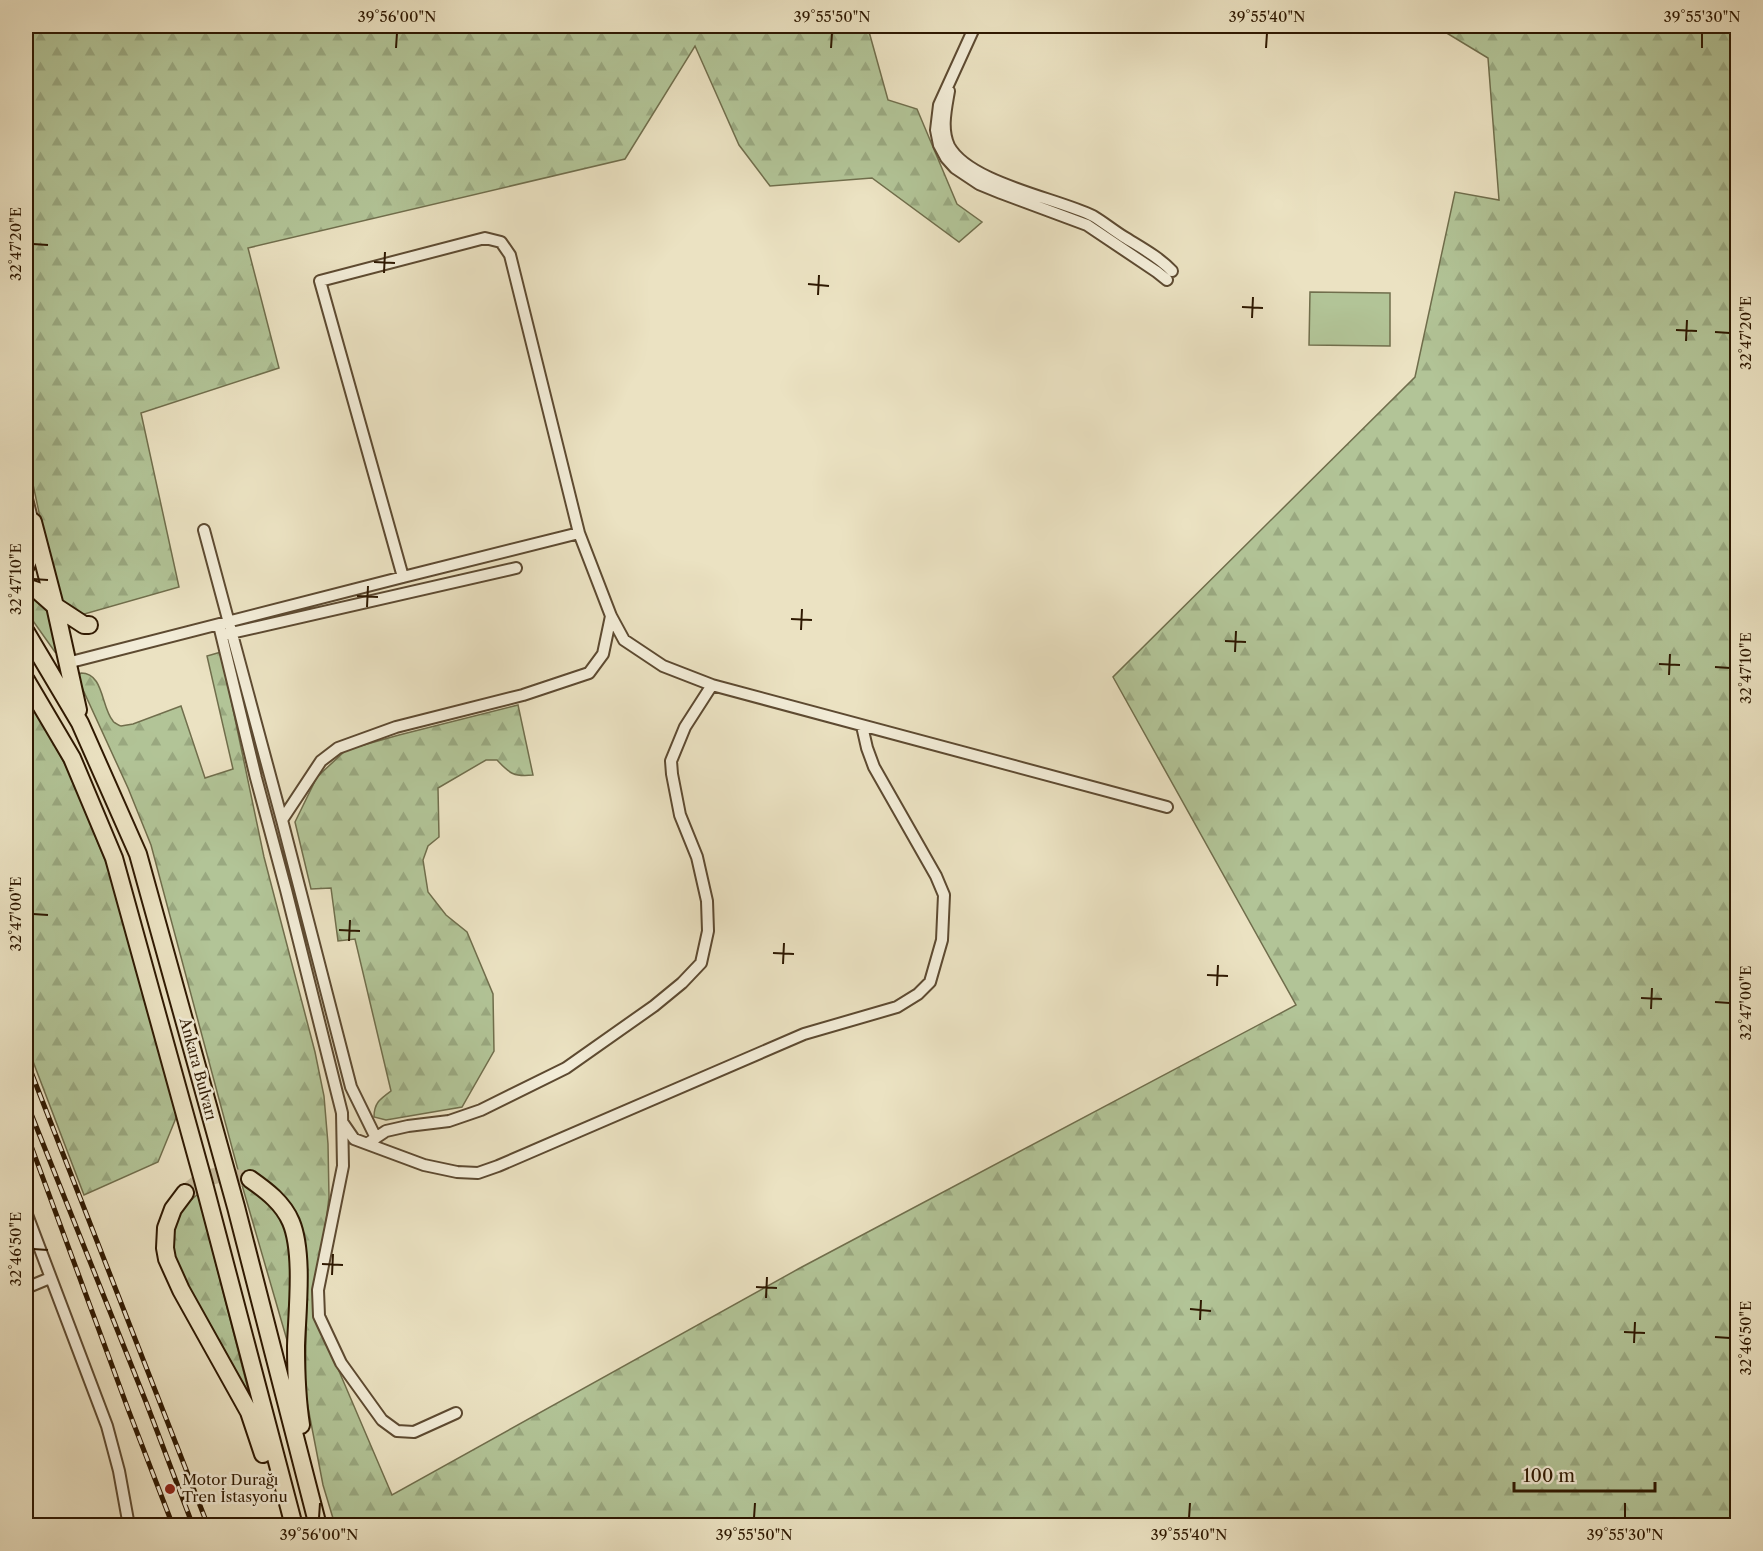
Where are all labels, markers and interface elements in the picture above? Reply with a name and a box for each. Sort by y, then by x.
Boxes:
text: 39°56'00"N [358,7,436,26]
text: 39°55'50"N [793,7,871,26]
text: 39°55'40"N [1229,7,1305,26]
text: 39°55'30"N [1663,7,1741,26]
text: 32°47'20"E [6,207,25,281]
text: 32°47'20"E [1736,296,1755,370]
text: 32°47'10"E [6,543,25,615]
text: 32°47'10"E [1736,632,1755,704]
text: 32°47'00"E [6,876,25,952]
text: 32°47'00"E [1736,965,1755,1041]
street label: Ankara Bulvarı [175,1015,221,1123]
text: 32°46'50"E [6,1212,25,1286]
text: 32°46'50"E [1736,1301,1755,1375]
scale bar [1514,1455,1655,1493]
text: 100 m [1523,1465,1575,1487]
place label: Motor Durağı Tren İstasyonu [182,1470,288,1506]
marker: Motor Durağı Tren İstasyonu [163,1482,177,1496]
text: 39°56'00"N [280,1525,358,1544]
text: 39°55'50"N [715,1525,793,1544]
text: 39°55'40"N [1151,1525,1227,1544]
text: 39°55'30"N [1586,1525,1664,1544]

